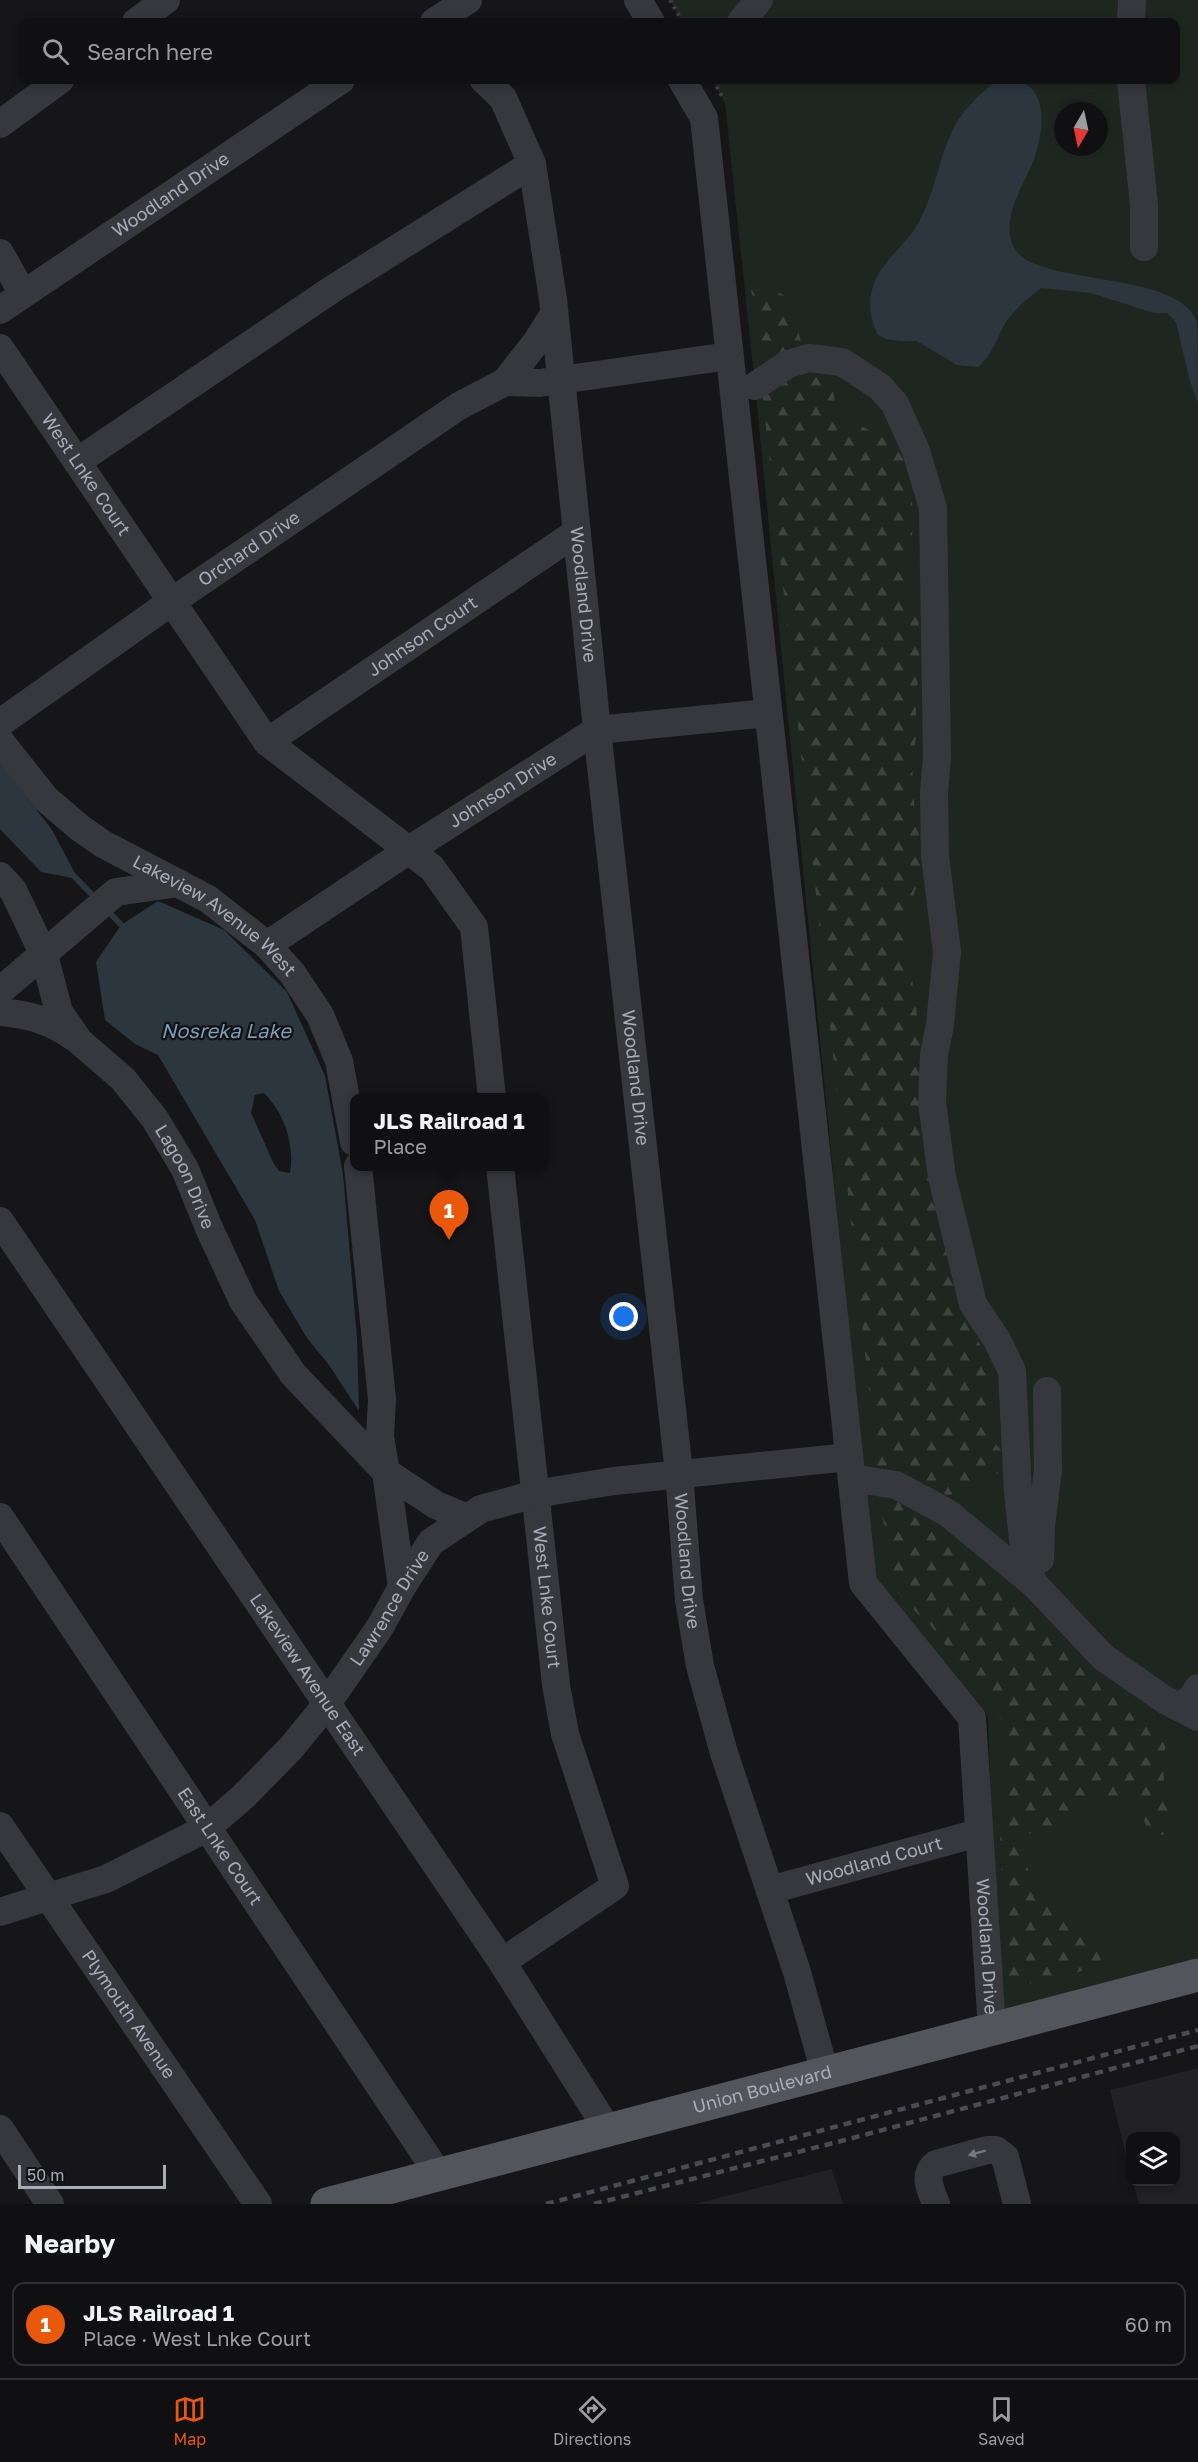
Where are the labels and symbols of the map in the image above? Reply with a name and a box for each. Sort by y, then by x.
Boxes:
north arrow [1054,102,1108,156]
street label: Woodland Drive [107,147,233,241]
street label: West Lnke Court [37,409,136,539]
street label: Orchard Drive [193,506,304,590]
street label: Woodland Drive [566,525,602,663]
street label: Johnson Court [363,591,481,681]
street label: Johnson Drive [444,747,560,832]
street label: Lakeview Avenue West [129,850,301,980]
street label: Woodland Drive [618,1009,655,1147]
water label: Nosreka Lake [161,1018,292,1042]
street label: Lagoon Drive [151,1120,220,1232]
pin: 1 [430,1190,468,1240]
your location [609,1302,638,1331]
street label: Woodland Drive [671,1492,706,1630]
street label: West Lnke Court [529,1525,566,1670]
street label: Lawrence Drive [345,1545,433,1670]
street label: Lakeview Avenue East [246,1589,371,1759]
street label: East Lnke Court [173,1783,268,1909]
street label: Woodland Court [803,1831,945,1890]
street label: Woodland Drive [972,1878,1003,2015]
street label: Plymouth Avenue [78,1945,181,2082]
street label: Union Boulevard [690,2060,834,2117]
one-way arrow [968,2149,986,2158]
scale bar [18,2162,166,2190]

